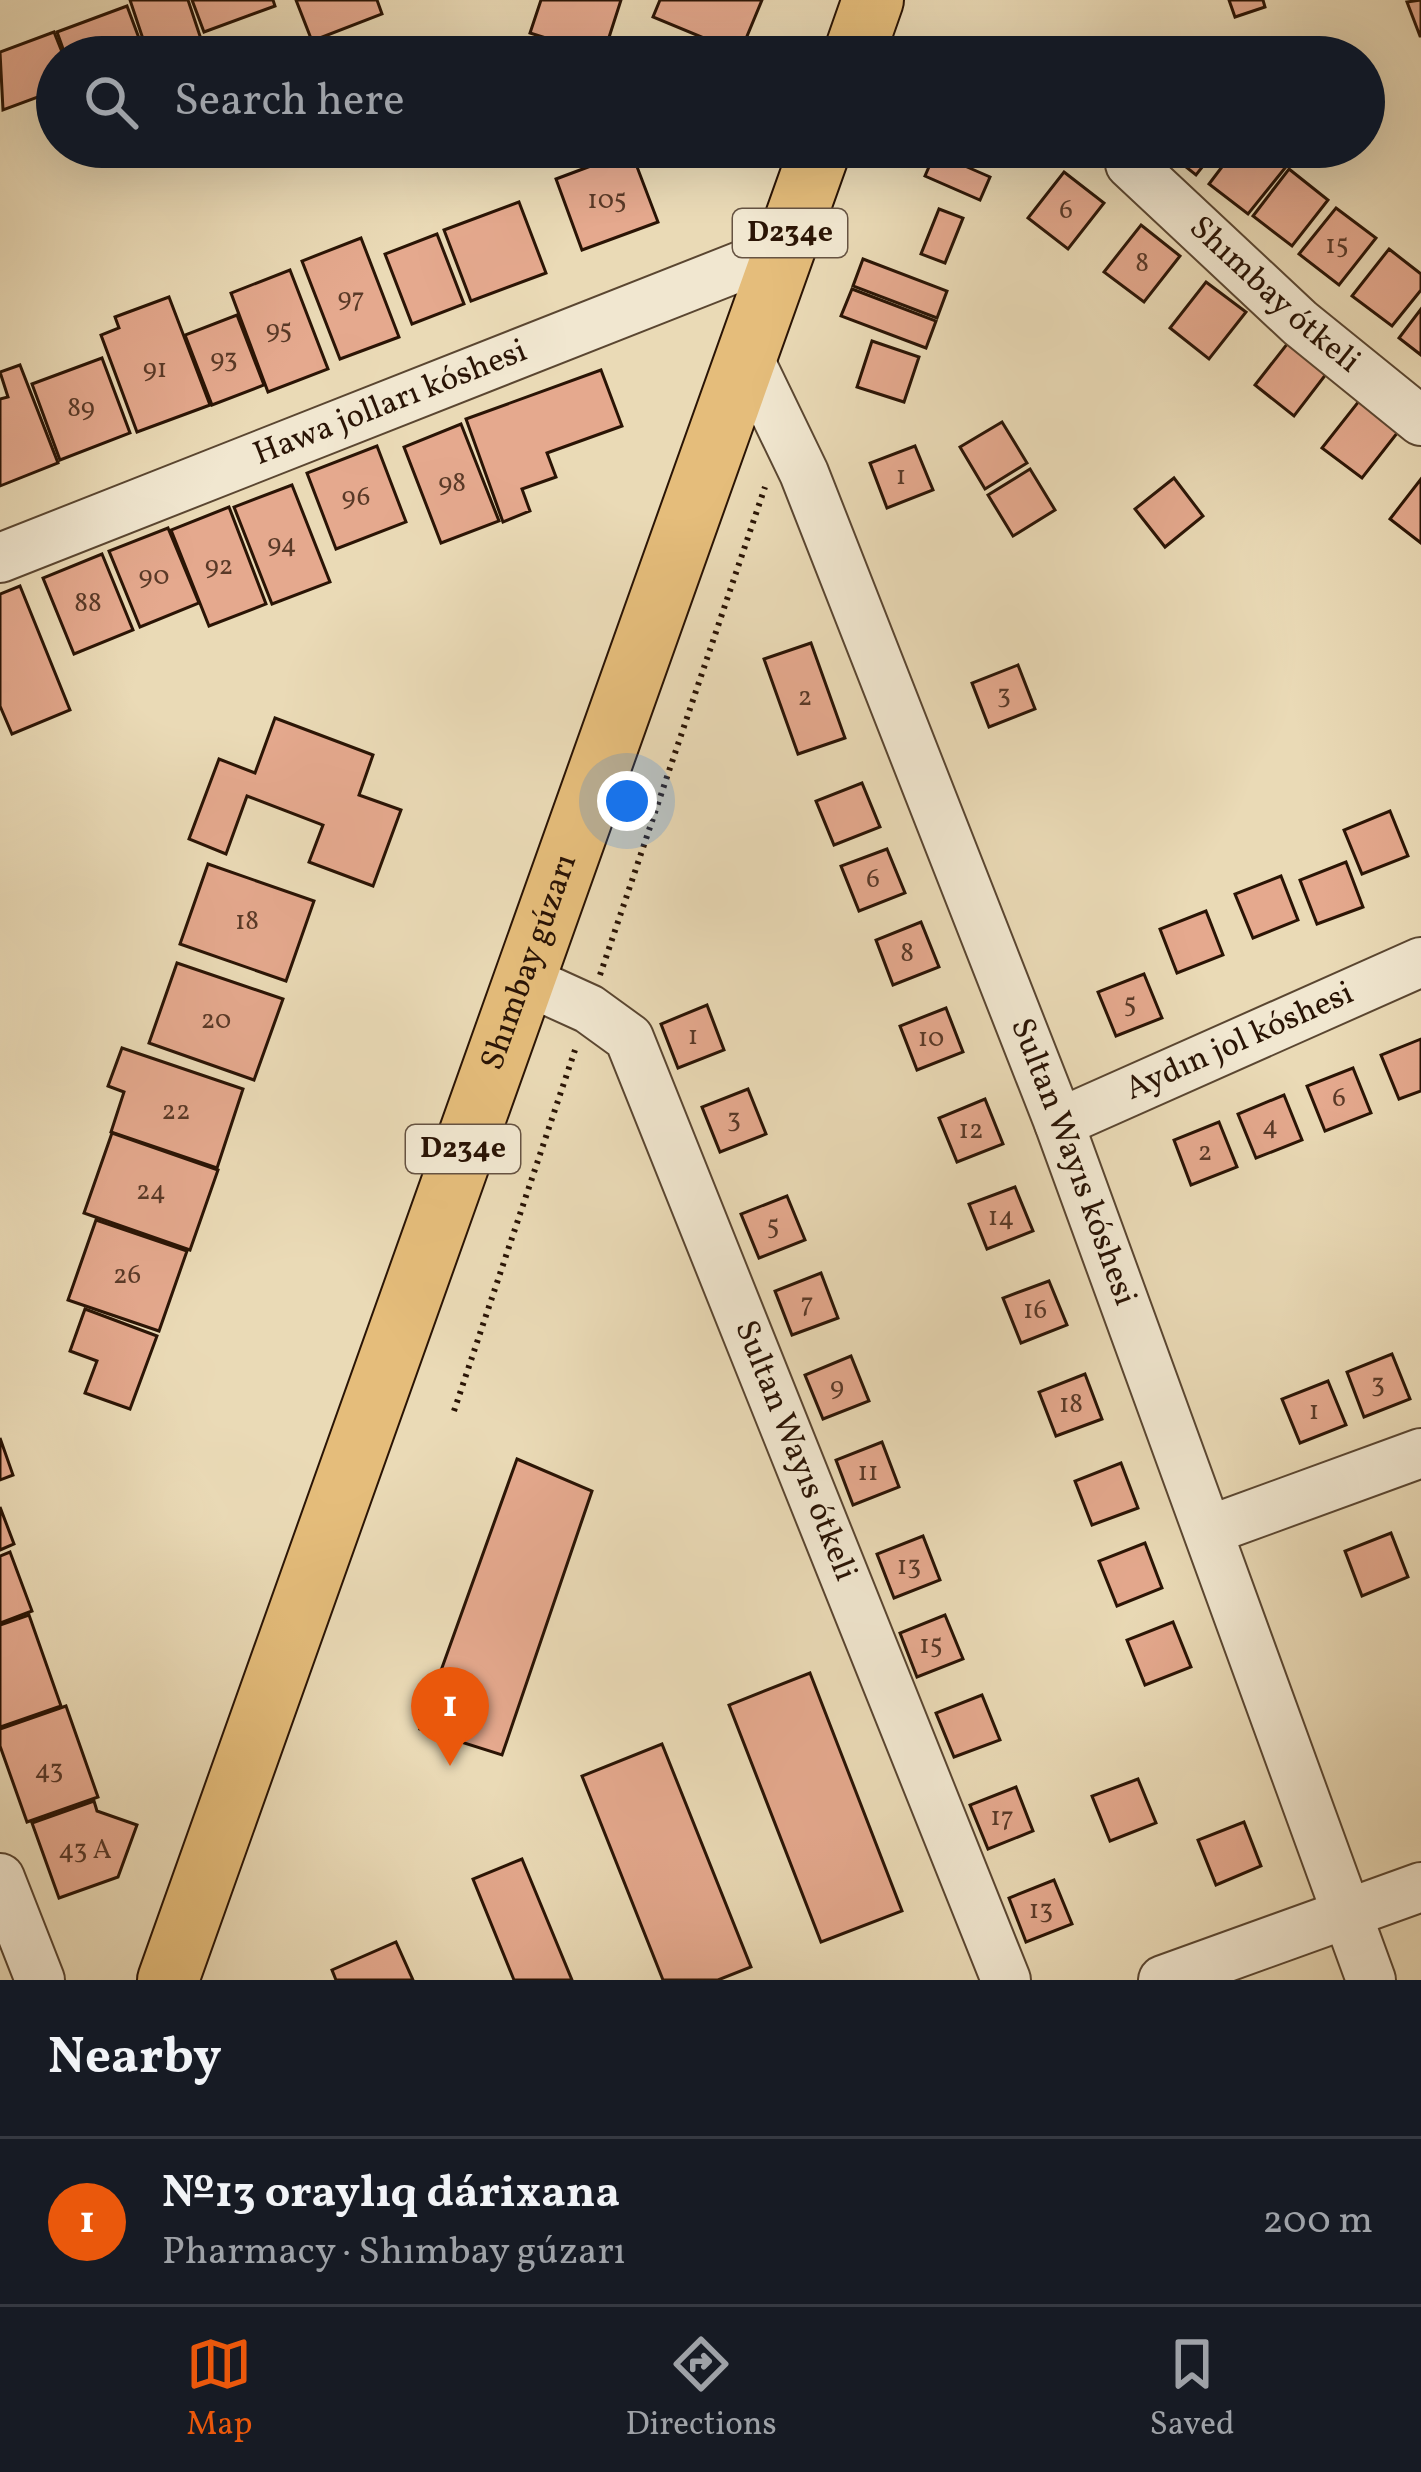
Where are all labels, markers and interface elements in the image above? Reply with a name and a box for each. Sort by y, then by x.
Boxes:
search box [36,36,1385,168]
icon: search [78,69,144,135]
text: Search here [174,71,405,134]
house number: 105 [587,182,627,220]
house number: 6 [1059,192,1073,230]
street label: Shımbay ótkeli [1178,207,1369,385]
road number: D234e [733,209,847,257]
house number: 15 [1325,227,1349,265]
house number: 8 [1135,245,1149,283]
house number: 97 [337,280,365,318]
house number: 95 [266,312,292,350]
street label: Hawa jolları kóshesi [247,329,534,479]
house number: 93 [210,341,238,379]
house number: 91 [143,351,167,389]
house number: 89 [67,390,95,428]
house number: 1 [896,458,906,496]
house number: 98 [438,465,466,503]
house number: 96 [342,479,370,517]
house number: 94 [267,526,297,564]
house number: 92 [205,548,233,586]
house number: 90 [139,558,169,596]
house number: 88 [74,585,102,623]
house number: 3 [997,677,1011,715]
house number: 2 [798,679,812,717]
your location [597,771,657,831]
street label: Shımbay gúzarı [471,848,590,1077]
house number: 6 [866,861,880,899]
house number: 18 [235,903,259,941]
house number: 8 [900,935,914,973]
street label: Aydın jol kóshesi [1118,972,1361,1113]
house number: 5 [1124,986,1137,1024]
house number: 20 [201,1002,231,1040]
street label: Sultan Wayıs kóshesi [997,1012,1147,1312]
house number: 1 [688,1018,698,1056]
house number: 10 [918,1020,944,1058]
house number: 6 [1332,1080,1346,1118]
house number: 22 [162,1093,191,1131]
house number: 3 [727,1101,741,1139]
house number: 4 [1262,1108,1278,1146]
house number: 12 [959,1112,983,1150]
road number: D234e [406,1125,520,1173]
house number: 2 [1198,1134,1212,1172]
house number: 24 [136,1173,166,1211]
house number: 14 [988,1199,1014,1237]
house number: 5 [767,1208,780,1246]
house number: 26 [113,1257,141,1295]
house number: 7 [800,1285,814,1323]
house number: 16 [1023,1292,1047,1330]
street label: Sultan Wayıs ótkeli [722,1314,867,1588]
house number: 3 [1371,1366,1385,1404]
house number: 9 [830,1369,844,1407]
house number: 18 [1059,1386,1083,1424]
house number: 1 [1309,1393,1319,1431]
house number: 11 [858,1454,878,1492]
house number: 13 [897,1548,921,1586]
house number: 15 [919,1627,943,1665]
pin: 1 [411,1667,489,1766]
house number: 43 [35,1752,63,1790]
house number: 17 [990,1799,1014,1837]
house number: 43 А [58,1832,112,1870]
house number: 13 [1029,1892,1053,1930]
text: Nearby [48,2023,222,2094]
text: №13 oraylıq dárixana [162,2163,620,2226]
text: 1 [79,2195,95,2249]
text: 200 m [1262,2195,1373,2249]
text: Pharmacy · Shımbay gúzarı [162,2226,626,2280]
tab: Map [186,2331,253,2449]
tab: Directions [625,2331,777,2449]
tab: Saved [1150,2331,1235,2449]

